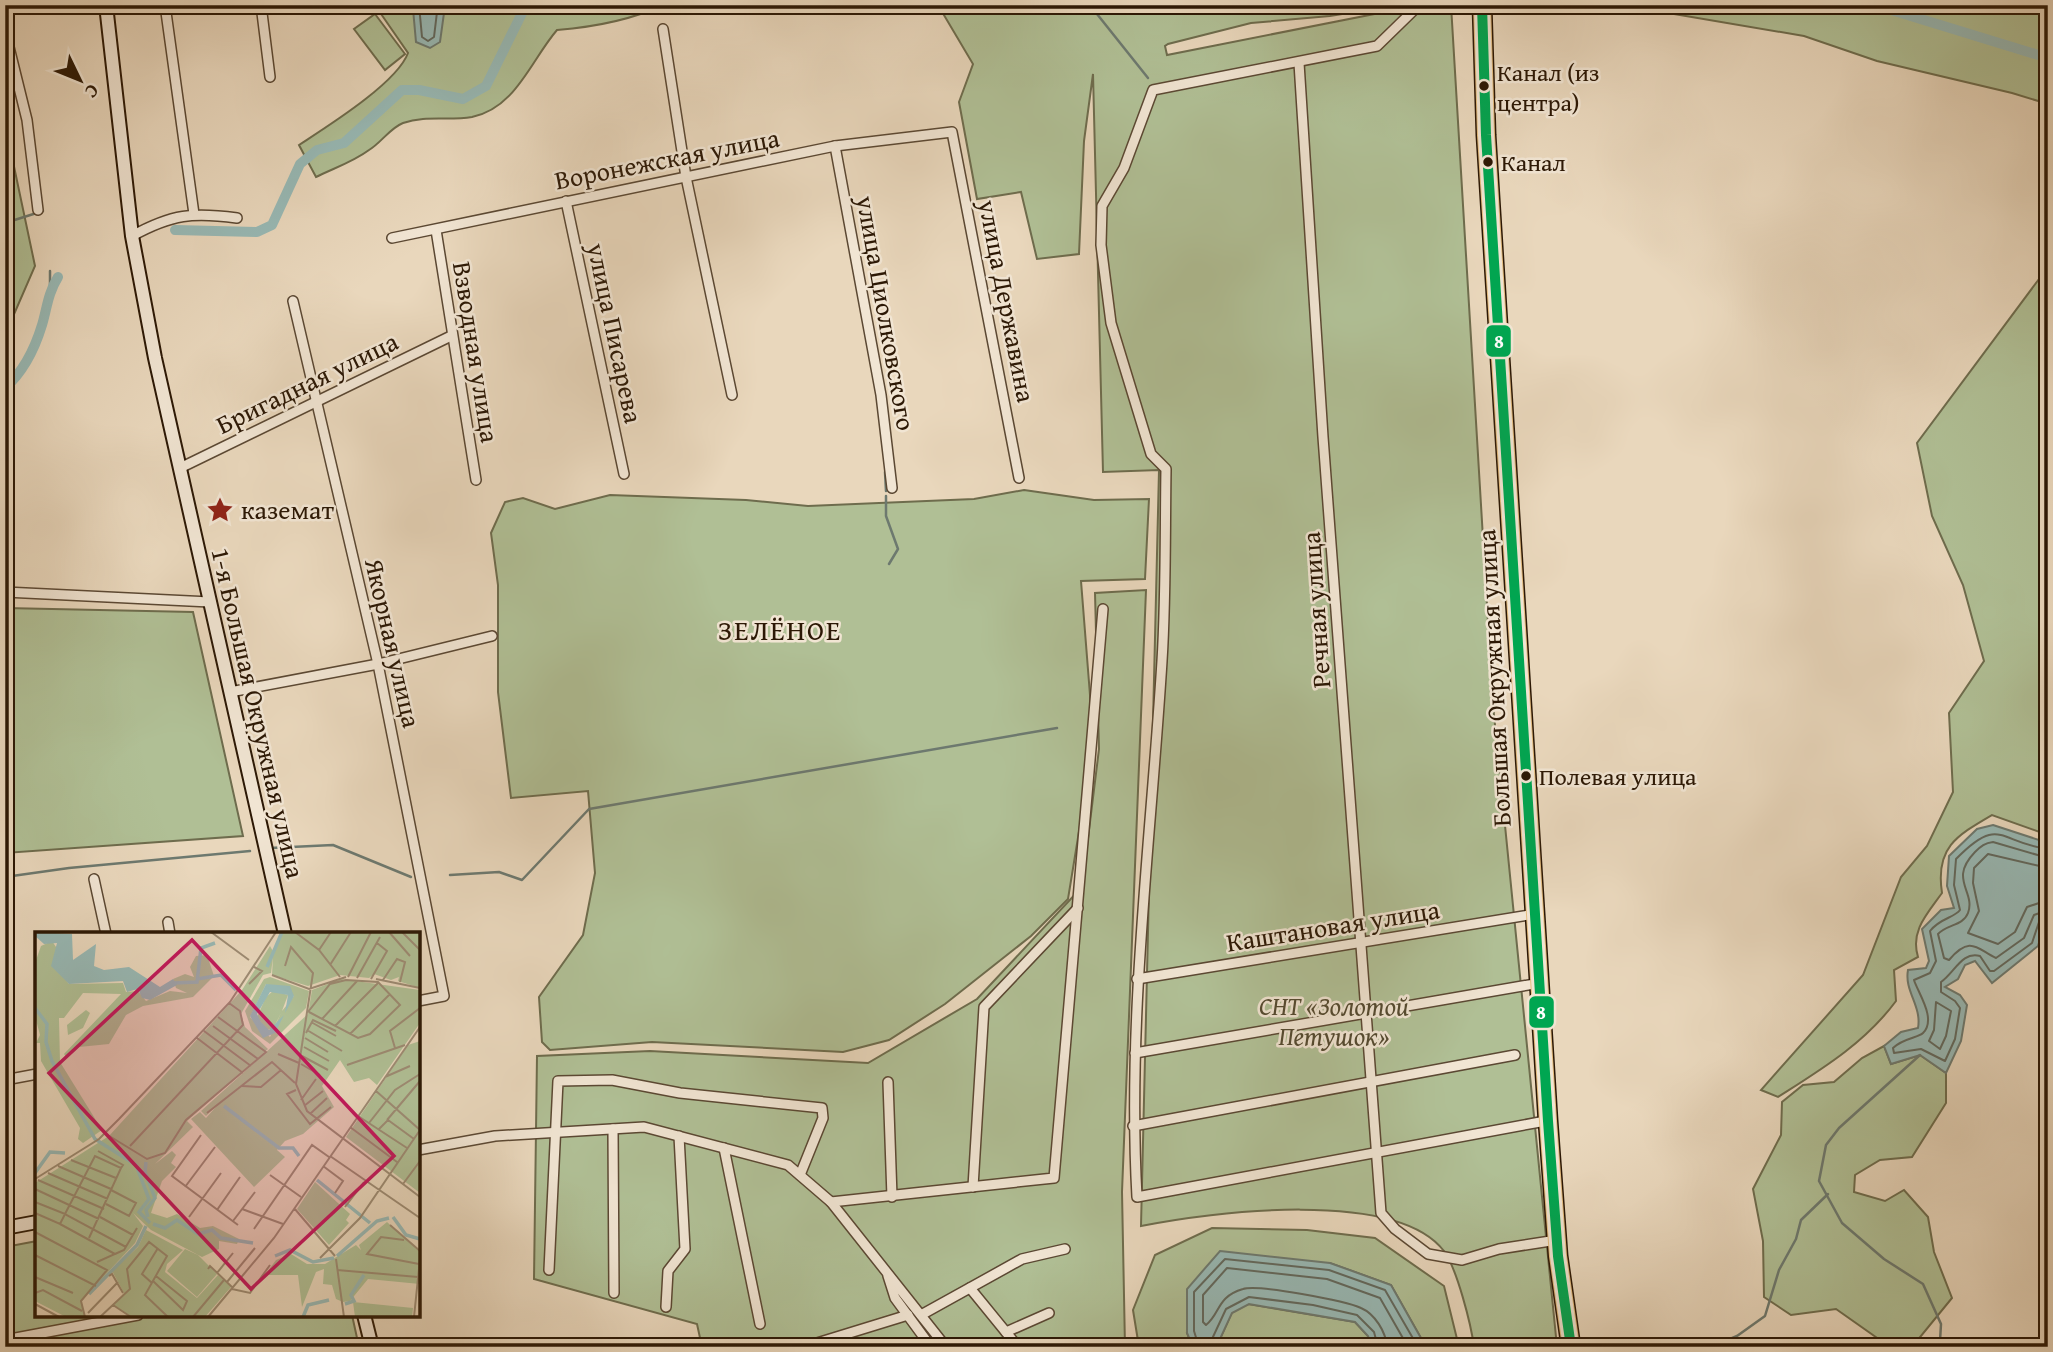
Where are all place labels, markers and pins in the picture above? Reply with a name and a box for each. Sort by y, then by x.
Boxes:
place label: Канал (из центра) [1497,55,1599,120]
marker: Канал (из центра) [1477,79,1491,93]
place label: Канал [1501,145,1566,180]
marker: Канал [1481,155,1495,169]
place label: каземат [241,490,334,529]
place icon: каземат [205,495,235,525]
place label: Полевая улица [1539,759,1697,794]
marker: Полевая улица [1519,769,1533,783]

